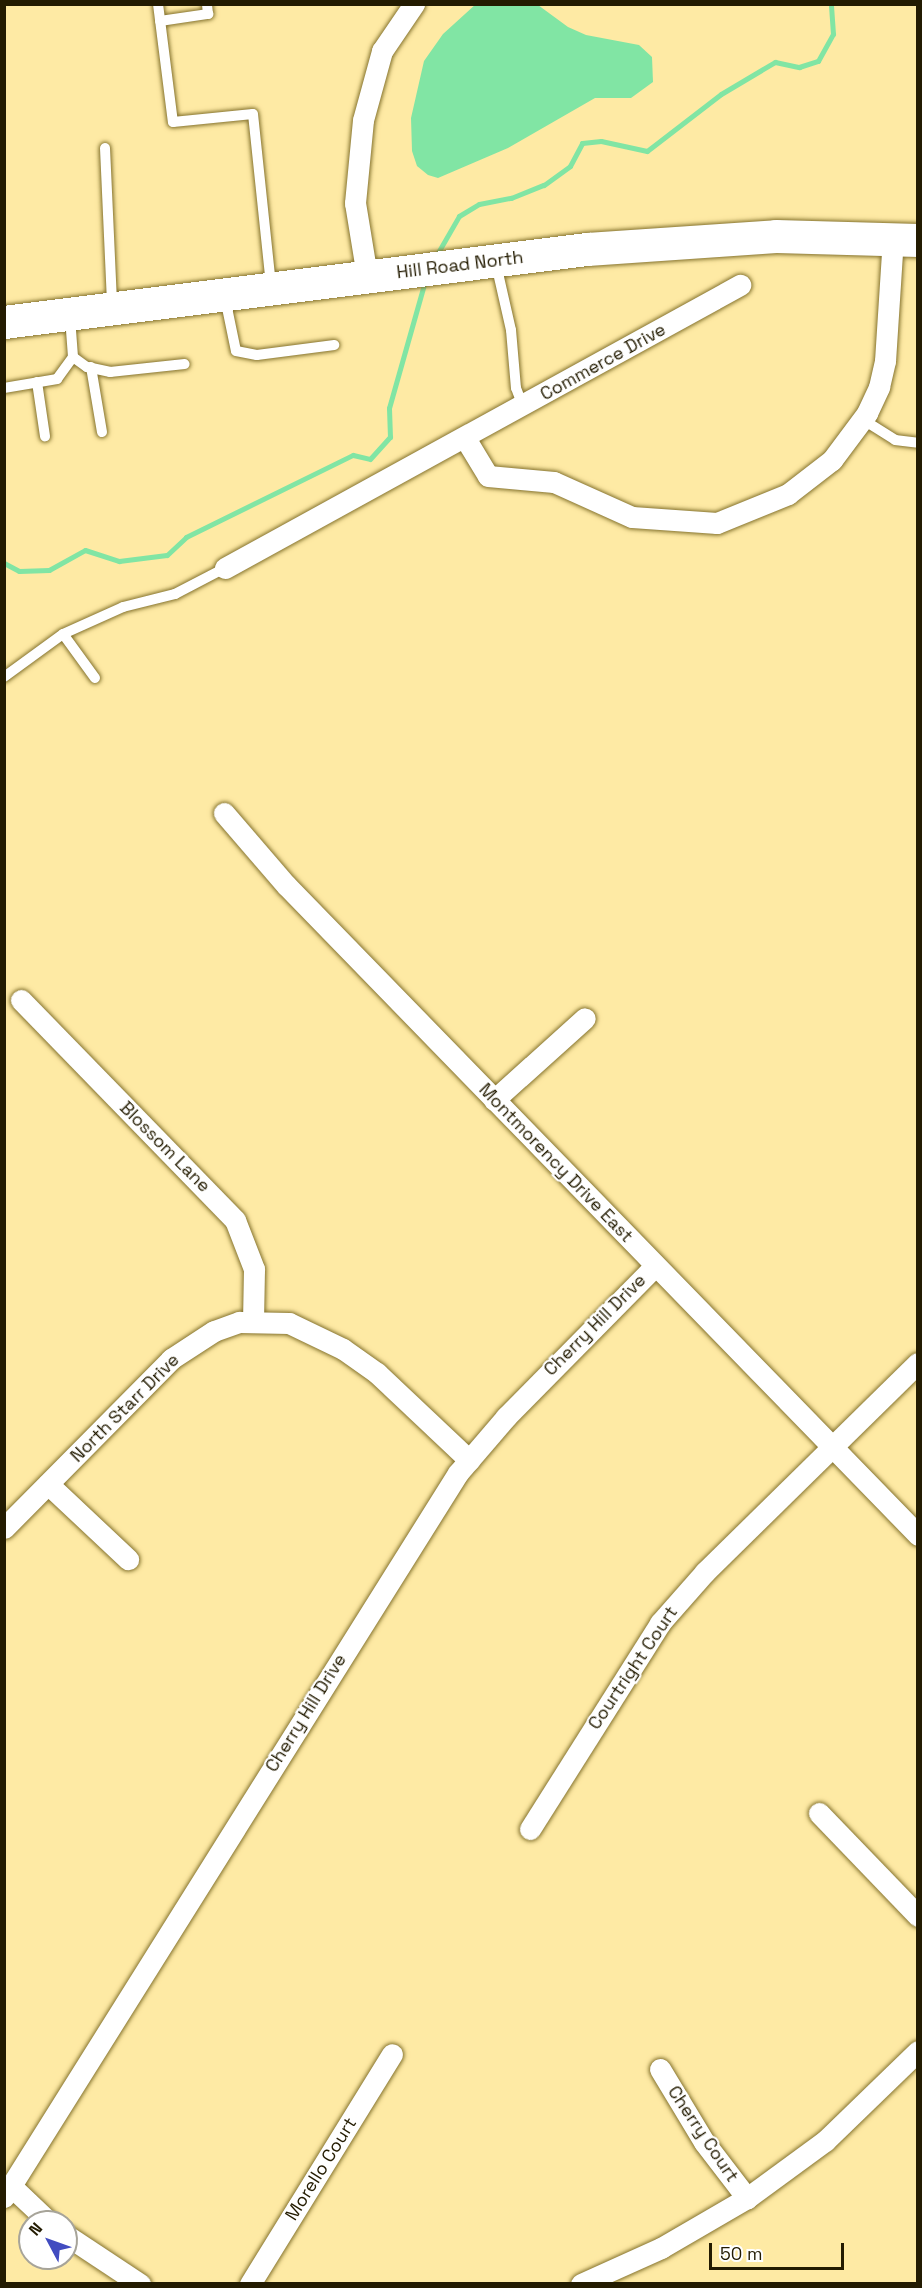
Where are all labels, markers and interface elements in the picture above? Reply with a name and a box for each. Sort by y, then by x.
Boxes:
street label: Hill Road North [395,247,525,283]
street label: Commerce Drive [537,319,669,405]
street label: Montmorency Drive East [474,1079,638,1247]
street label: Blossom Lane [115,1097,215,1197]
street label: Cherry Hill Drive [540,1270,650,1380]
street label: North Starr Drive [66,1349,184,1467]
street label: Courtright Court [584,1602,682,1734]
street label: Cherry Hill Drive [261,1650,351,1776]
street label: Cherry Court [663,2082,743,2186]
street label: Morello Court [281,2114,361,2224]
north arrow [18,2210,78,2270]
text: N [24,2218,47,2240]
scale bar [712,2231,847,2269]
text: 50 m [720,2242,762,2265]

